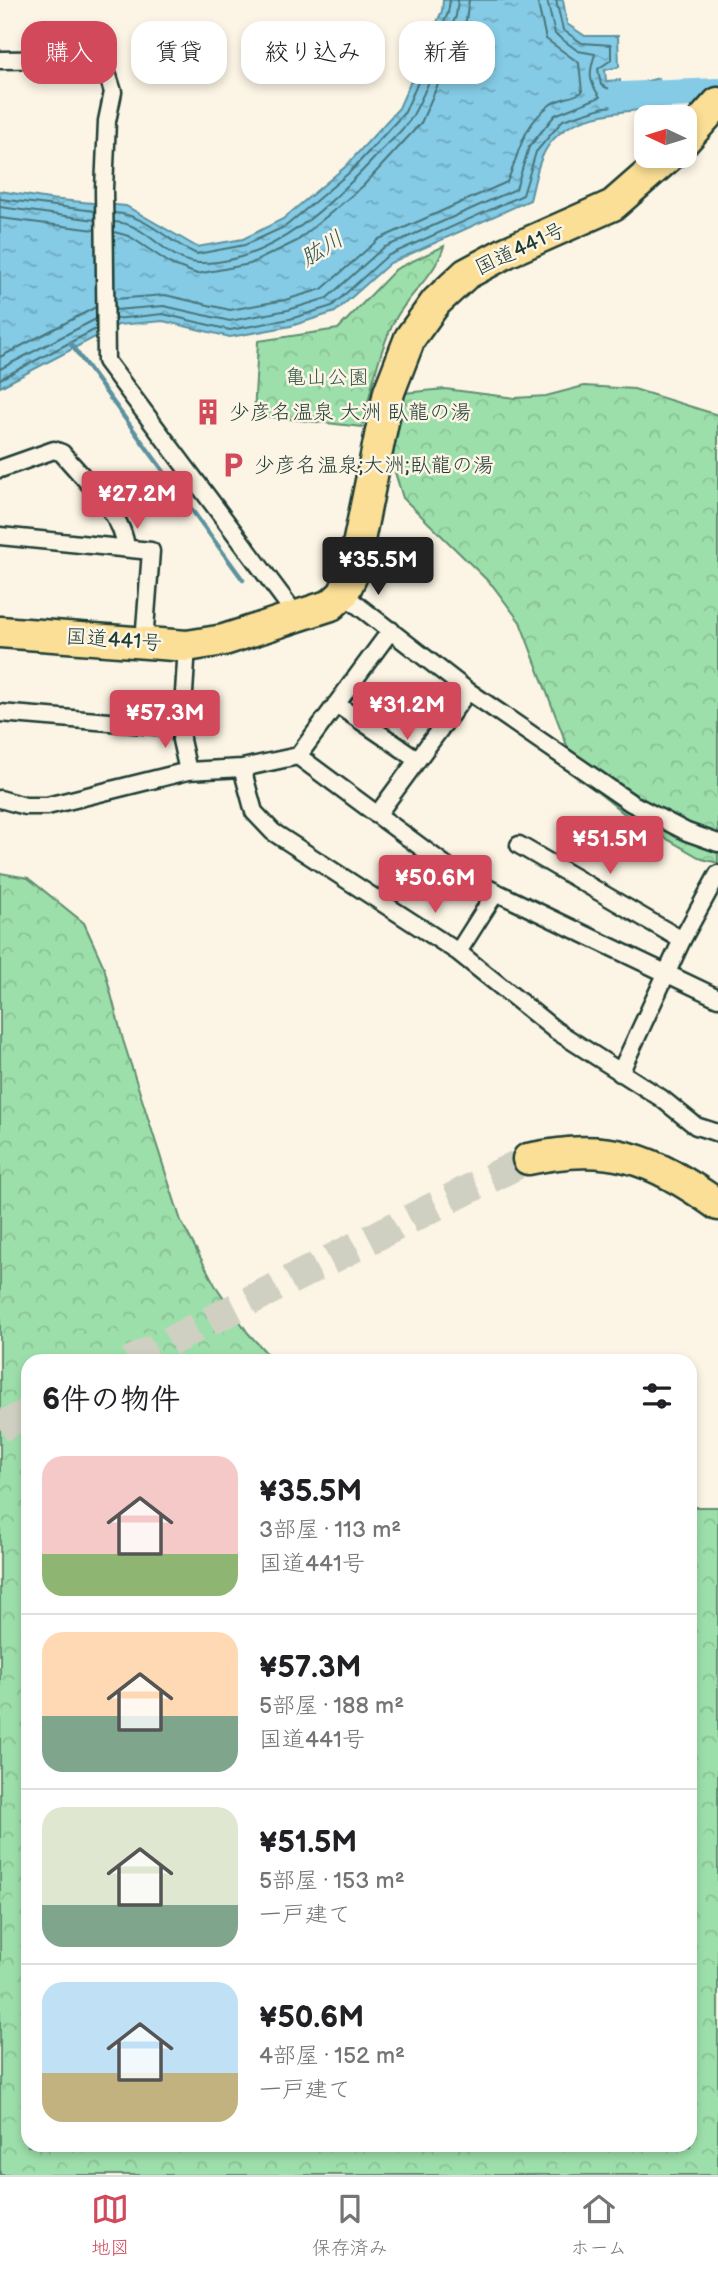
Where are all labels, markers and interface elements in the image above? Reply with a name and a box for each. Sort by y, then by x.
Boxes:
chip: 購入 [21,21,117,84]
chip: 賃貸 [131,21,227,84]
chip: 絞り込み [241,21,385,84]
chip: 新着 [399,21,495,84]
north arrow [634,105,696,168]
map controls [634,105,697,168]
street label: 国道441号 [471,217,569,281]
water label: 肱川 [295,225,349,273]
park label: 亀山公園 [285,365,369,390]
building icon: 少彦名温泉 大洲 臥龍の湯 [193,397,223,427]
place label: 少彦名温泉 大洲 臥龍の湯 [229,400,471,425]
parking icon: 少彦名温泉;大洲;臥龍の湯 [218,450,248,480]
place label: 少彦名温泉;大洲;臥龍の湯 [254,453,494,478]
pin: ¥27.2M [80,472,194,531]
text: ¥27.2M [98,480,176,508]
pin: ¥35.5M [321,538,435,597]
text: ¥35.5M [338,546,418,574]
street label: 国道441号 [65,624,163,656]
pin: ¥31.2M [350,682,464,742]
pin: ¥57.3M [108,690,222,750]
text: ¥31.2M [369,691,445,719]
text: ¥57.3M [126,699,204,727]
pin: ¥51.5M [553,816,667,876]
text: ¥51.5M [572,825,648,853]
pin: ¥50.6M [378,856,492,915]
text: ¥50.6M [395,864,475,892]
icon: filters [638,1377,676,1415]
text: 6件の物件 [42,1382,180,1418]
text: ¥35.5M [259,1474,362,1510]
icon: home [98,1484,182,1568]
text: 3部屋 · 113 m² [259,1516,401,1544]
text: 国道441号 [259,1550,365,1578]
text: ¥57.3M [259,1650,361,1686]
icon: home [98,1660,182,1744]
text: 5部屋 · 188 m² [259,1692,404,1720]
text: 国道441号 [259,1726,365,1754]
text: ¥51.5M [259,1825,357,1861]
icon: home [98,1835,182,1919]
text: 5部屋 · 153 m² [259,1867,405,1895]
text: 一戸建て [259,1901,351,1929]
text: ¥50.6M [259,2000,364,2036]
icon: home [98,2010,182,2094]
text: 4部屋 · 152 m² [259,2042,405,2070]
text: 一戸建て [259,2076,351,2104]
tab: 地図 [91,2190,129,2260]
tab: 保存済み [312,2190,388,2260]
tab: ホーム [570,2190,627,2260]

